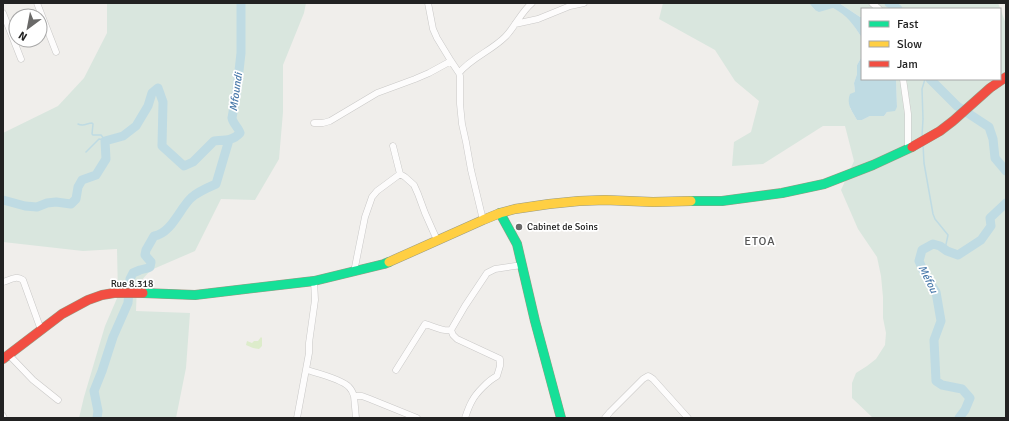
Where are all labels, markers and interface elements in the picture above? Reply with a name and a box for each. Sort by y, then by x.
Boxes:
north arrow [8,8,48,48]
legend [861,8,1001,80]
text: Fast [897,17,918,32]
text: N [16,29,30,44]
text: Slow [897,37,922,52]
text: Jam [897,57,918,72]
water label: Mfoundi [227,71,245,112]
place label: Cabinet de Soins [527,221,599,233]
marker: Cabinet de Soins [514,222,524,232]
district label: ETOA [744,234,776,249]
water label: Méfou [916,263,941,296]
street label: Rue 8.318 [111,278,153,290]

